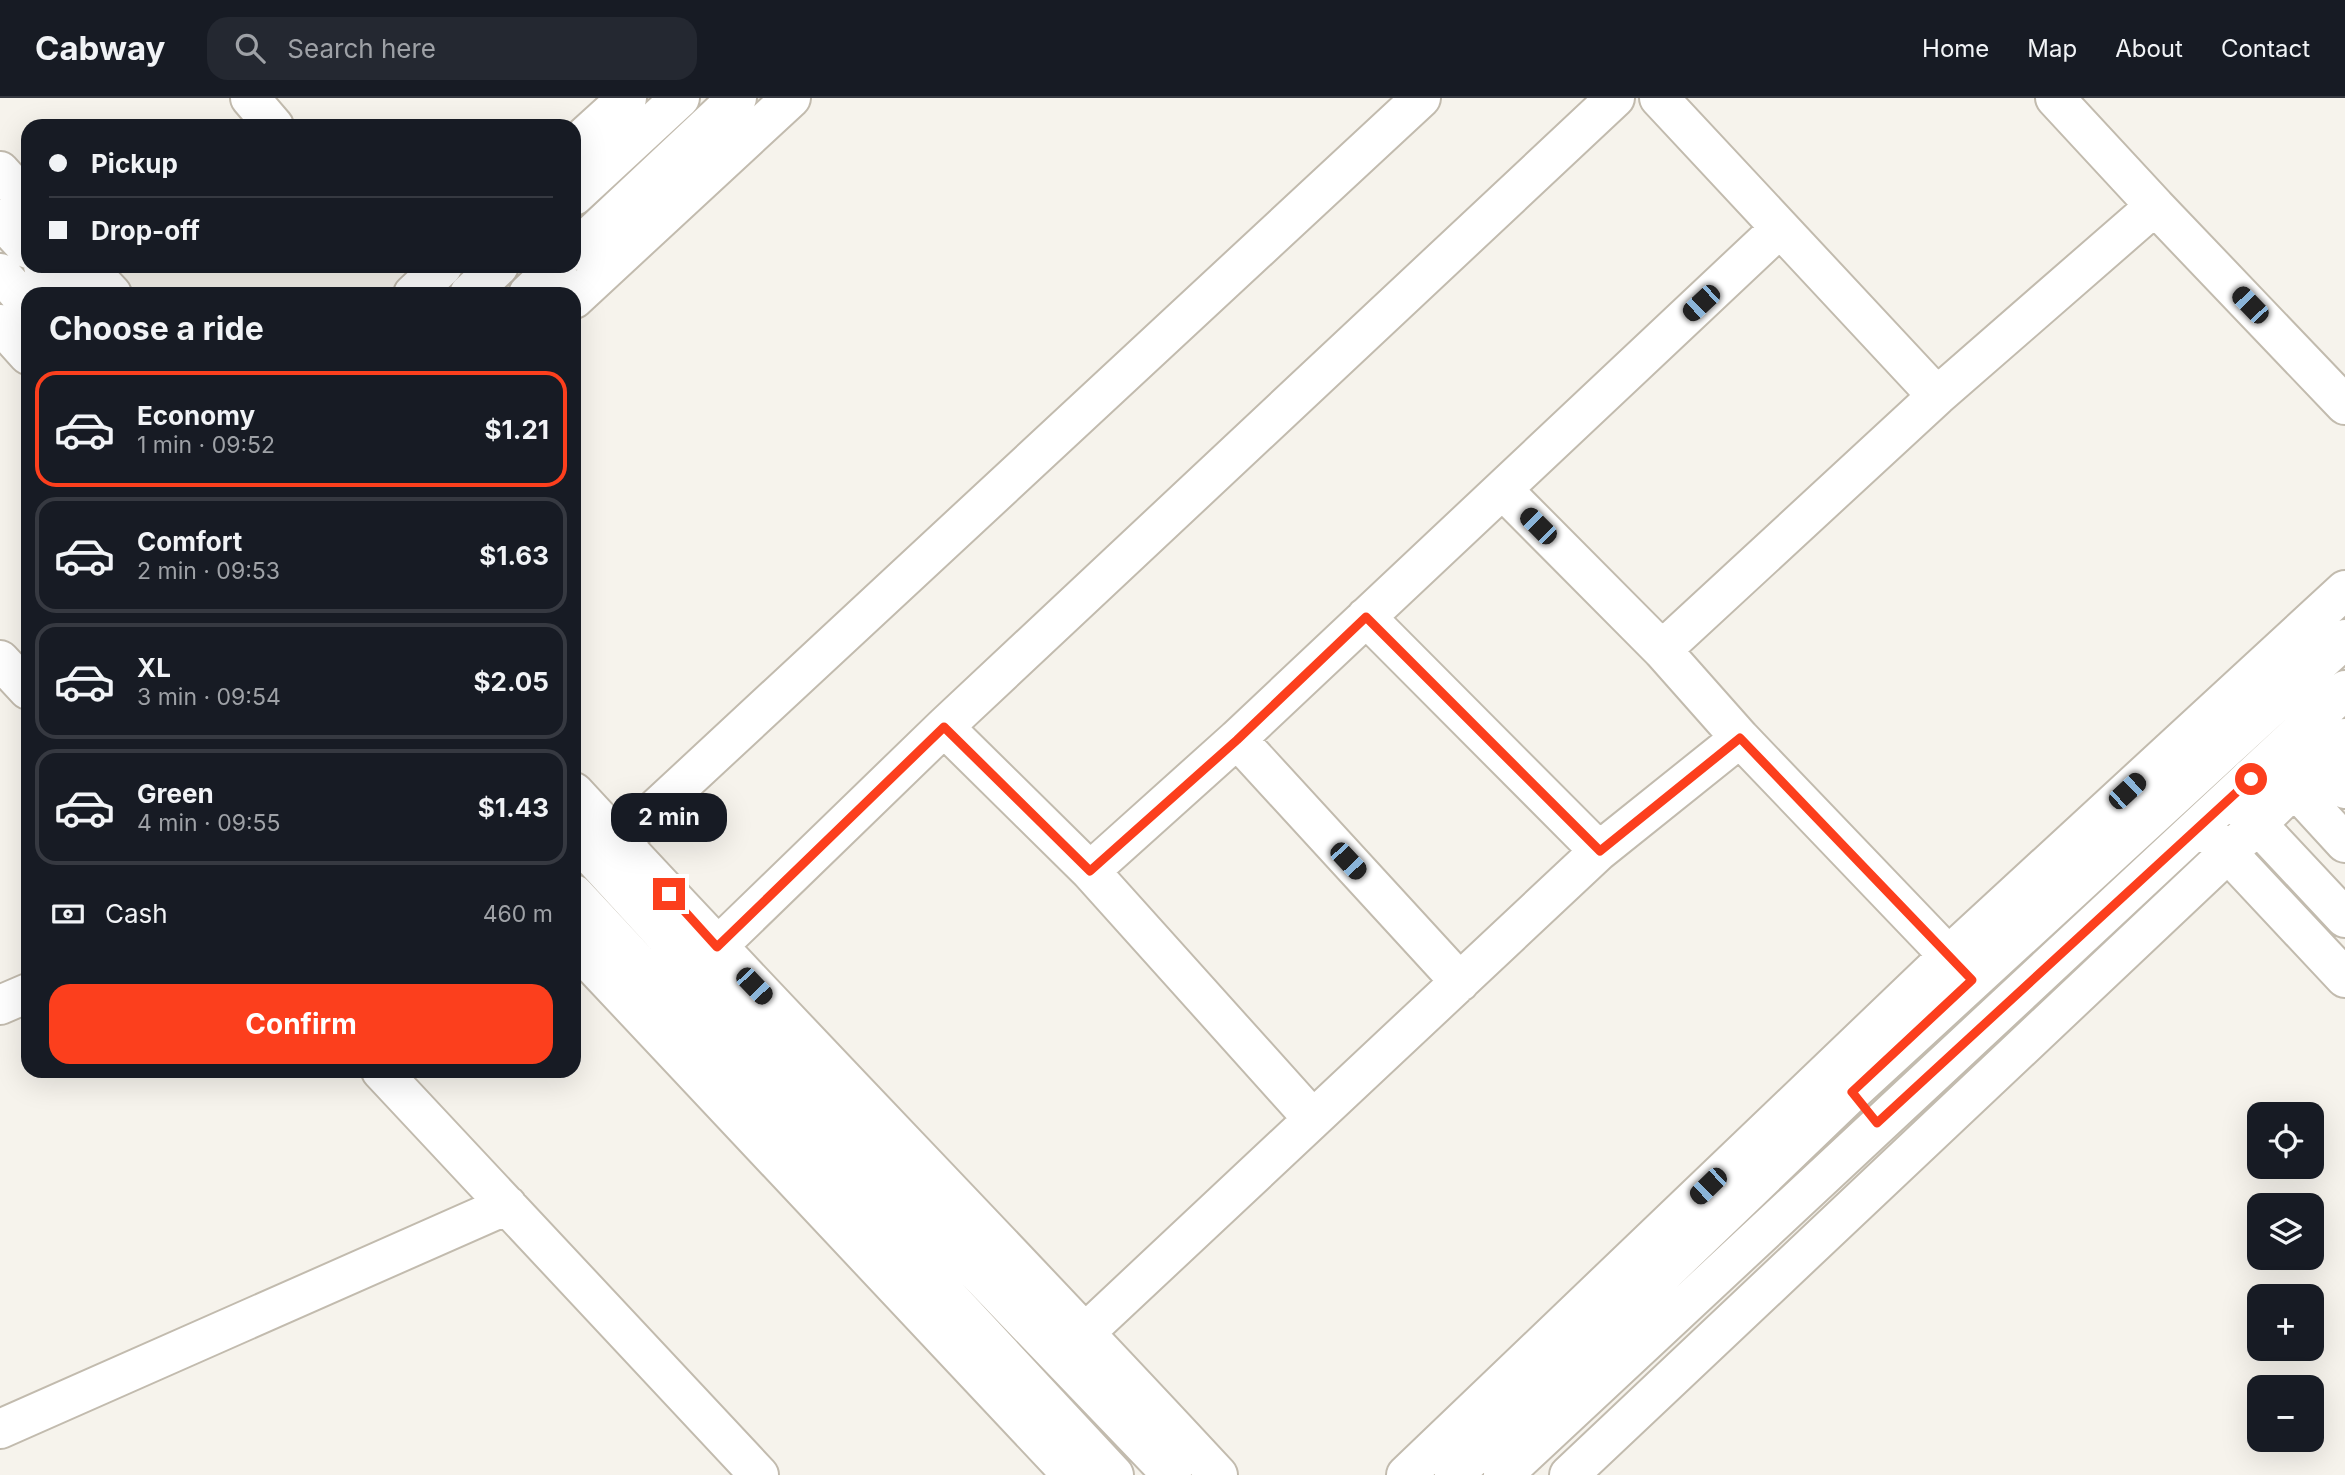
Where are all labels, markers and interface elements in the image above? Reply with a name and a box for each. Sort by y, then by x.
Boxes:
search box [207,17,697,80]
text: Cabway [35,28,165,68]
icon: search [231,29,269,67]
text: Search here [287,33,436,64]
text: Home [1922,34,1989,63]
text: Map [2027,34,2077,63]
text: About [2115,34,2183,63]
text: Contact [2221,34,2310,63]
text: Pickup [91,148,178,179]
text: Drop-off [91,215,200,246]
car [1679,281,1724,325]
car [2228,283,2273,327]
text: Choose a ride [49,309,264,348]
icon: car [53,398,116,461]
text: Economy [137,400,255,431]
text: $1.21 [484,414,549,445]
text: 1 min · 09:52 [137,431,275,459]
car [1516,504,1561,548]
icon: car [53,524,116,587]
text: Comfort [137,526,242,557]
text: $1.63 [479,540,549,571]
text: 2 min · 09:53 [137,557,280,585]
icon: car [53,650,116,713]
text: XL [137,652,171,683]
text: $2.05 [474,666,549,697]
text: 3 min · 09:54 [137,683,281,711]
route start [2235,763,2267,795]
car [2105,769,2150,813]
icon: car [53,776,116,839]
text: Green [137,778,214,809]
text: $1.43 [478,792,549,823]
callout: 2 min [611,792,727,842]
text: 2 min [638,803,700,831]
text: 4 min · 09:55 [137,809,281,837]
car [1326,838,1371,884]
route end [653,878,685,910]
icon: cash [49,895,87,933]
text: Cash [105,898,168,929]
text: 460 m [483,900,553,928]
car [732,964,777,1008]
button: Confirm [49,984,553,1064]
map controls [2247,1102,2324,1452]
button: locate [2247,1102,2324,1179]
car [1686,1164,1731,1208]
button: layers [2247,1193,2324,1270]
button: + [2247,1284,2324,1361]
button: − [2247,1375,2324,1452]

